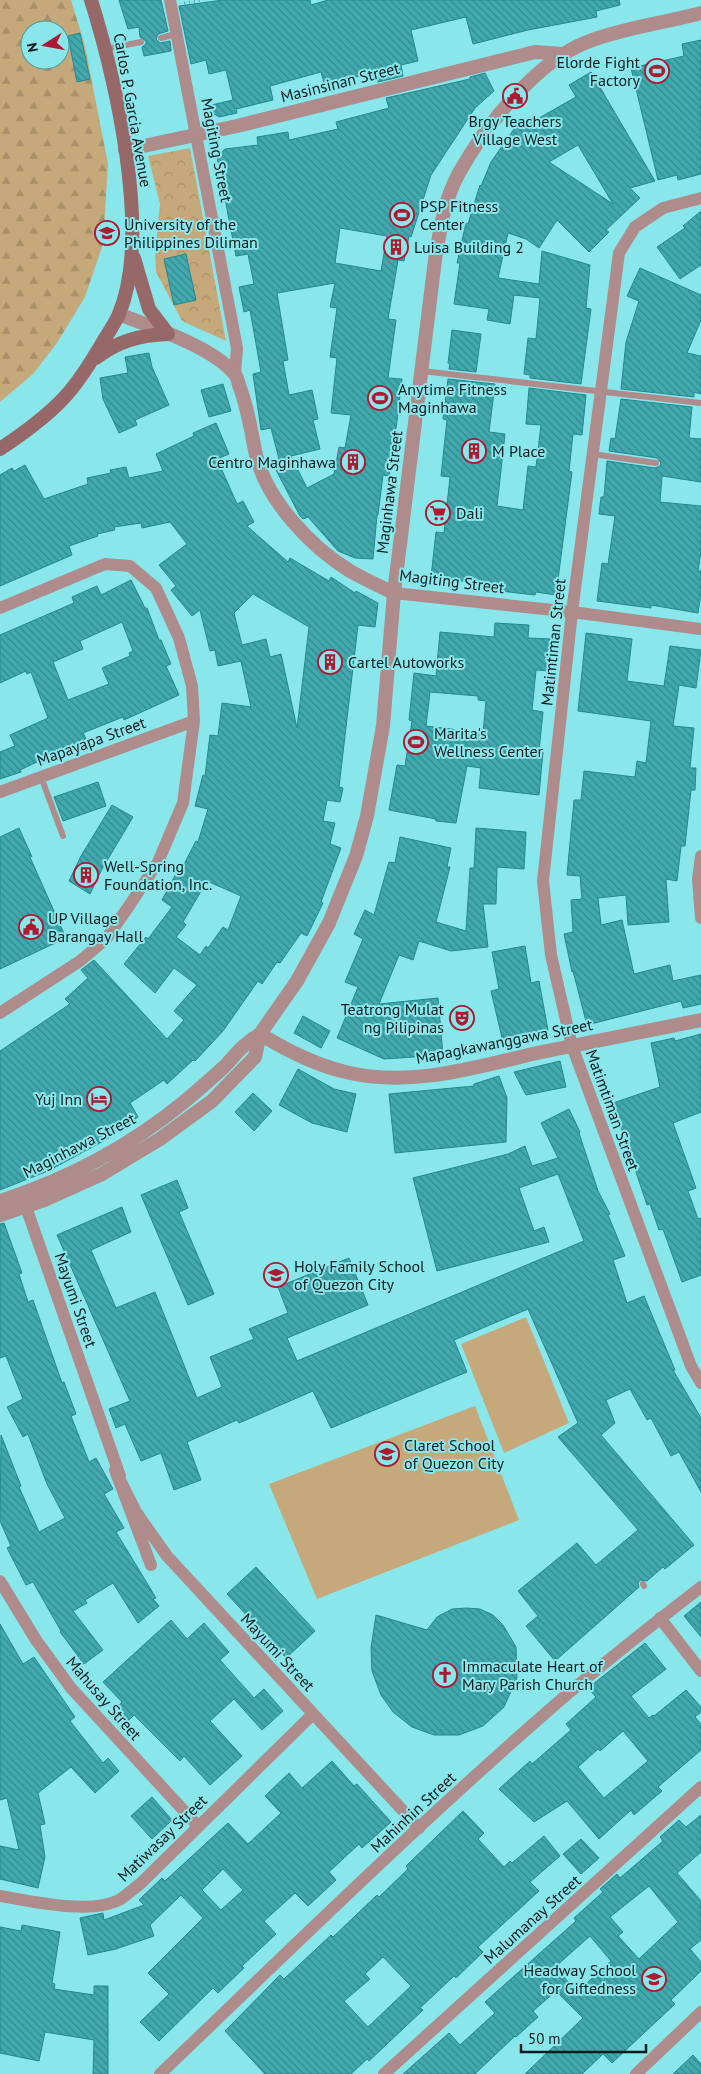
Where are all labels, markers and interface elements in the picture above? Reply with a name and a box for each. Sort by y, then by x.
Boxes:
north arrow [20,20,70,70]
street label: Carlos P. Garcia Avenue [110,31,156,189]
text: N [23,41,42,54]
place label: Elorde Fight Factory [556,52,641,90]
street label: Masinsinan Street [278,57,402,106]
sports icon: Elorde Fight Factory [644,58,670,84]
public building icon: Brgy Teachers Village West [502,83,528,109]
street label: Magiting Street [197,96,237,204]
place label: Brgy Teachers Village West [468,111,562,149]
place label: PSP Fitness Center [420,196,499,234]
sports icon: PSP Fitness Center [389,202,415,228]
place label: University of the Philippines Diliman [124,214,258,252]
school or university icon: University of the Philippines Diliman [94,220,120,246]
building icon: Luisa Building 2 [383,234,409,260]
place label: Luisa Building 2 [414,237,524,257]
place label: Anytime Fitness Maginhawa [398,379,507,417]
sports icon: Anytime Fitness Maginhawa [367,385,393,411]
street label: Maginhawa Street [372,429,407,555]
building icon: M Place [461,438,487,464]
place label: M Place [492,441,545,461]
building icon: Centro Maginhawa [340,449,366,475]
place label: Centro Maginhawa [208,452,336,472]
supermarket icon: Dali [425,500,451,526]
place label: Dali [456,503,483,523]
street label: Magiting Street [398,565,506,597]
street label: Matimtiman Street [536,577,570,707]
building icon: Cartel Autoworks [317,649,343,675]
place label: Cartel Autoworks [348,652,464,672]
street label: Mapayapa Street [34,712,149,770]
place label: Marita's Wellness Center [434,723,544,761]
sports icon: Marita's Wellness Center [403,729,429,755]
place label: Well-Spring Foundation, Inc. [104,856,212,894]
building icon: Well-Spring Foundation, Inc. [73,862,99,888]
place label: UP Village Barangay Hall [48,908,143,946]
public building icon: UP Village Barangay Hall [18,914,44,940]
place label: Teatrong Mulat ng Pilipinas [341,999,445,1037]
theatre icon: Teatrong Mulat ng Pilipinas [449,1005,475,1031]
street label: Mapagkawanggawa Street [414,1014,595,1068]
street label: Matimtiman Street [582,1047,644,1174]
hotel icon: Yuj Inn [86,1086,112,1112]
place label: Yuj Inn [35,1089,82,1109]
street label: Maginhawa Street [19,1108,139,1182]
street label: Mayumi Street [50,1250,102,1351]
place label: Holy Family School of Quezon City [294,1256,425,1294]
school or university icon: Holy Family School of Quezon City [263,1262,289,1288]
place label: Claret School of Quezon City [404,1435,505,1473]
school or university icon: Claret School of Quezon City [374,1441,400,1467]
street label: Mayumi Street [237,1609,319,1695]
street label: Mahusay Street [62,1652,146,1744]
place label: Immaculate Heart of Mary Parish Church [462,1656,603,1694]
church icon: Immaculate Heart of Mary Parish Church [432,1662,458,1688]
street label: Mahinhin Street [366,1767,460,1857]
street label: Matiwasay Street [113,1790,211,1886]
street label: Malumanay Street [479,1870,585,1968]
place label: Headway School for Giftedness [523,1960,636,1998]
school or university icon: Headway School for Giftedness [641,1966,667,1992]
scale bar [521,2022,646,2054]
text: 50 m [528,2029,561,2048]

